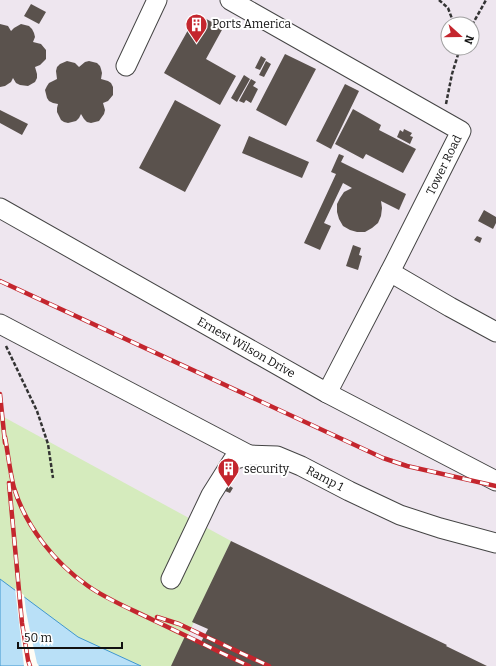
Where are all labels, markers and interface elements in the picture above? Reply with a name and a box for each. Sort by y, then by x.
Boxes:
building icon: Ports America [184,11,210,44]
north arrow [440,16,480,56]
place label: Ports America [212,17,291,31]
text: N [461,33,476,46]
street label: Tower Road [423,133,465,197]
street label: Ernest Wilson Drive [195,314,298,381]
building icon: security [216,456,242,489]
place label: security [244,462,290,476]
street label: Ramp 1 [304,463,346,494]
scale bar [18,624,122,650]
text: 50 m [24,631,53,645]

